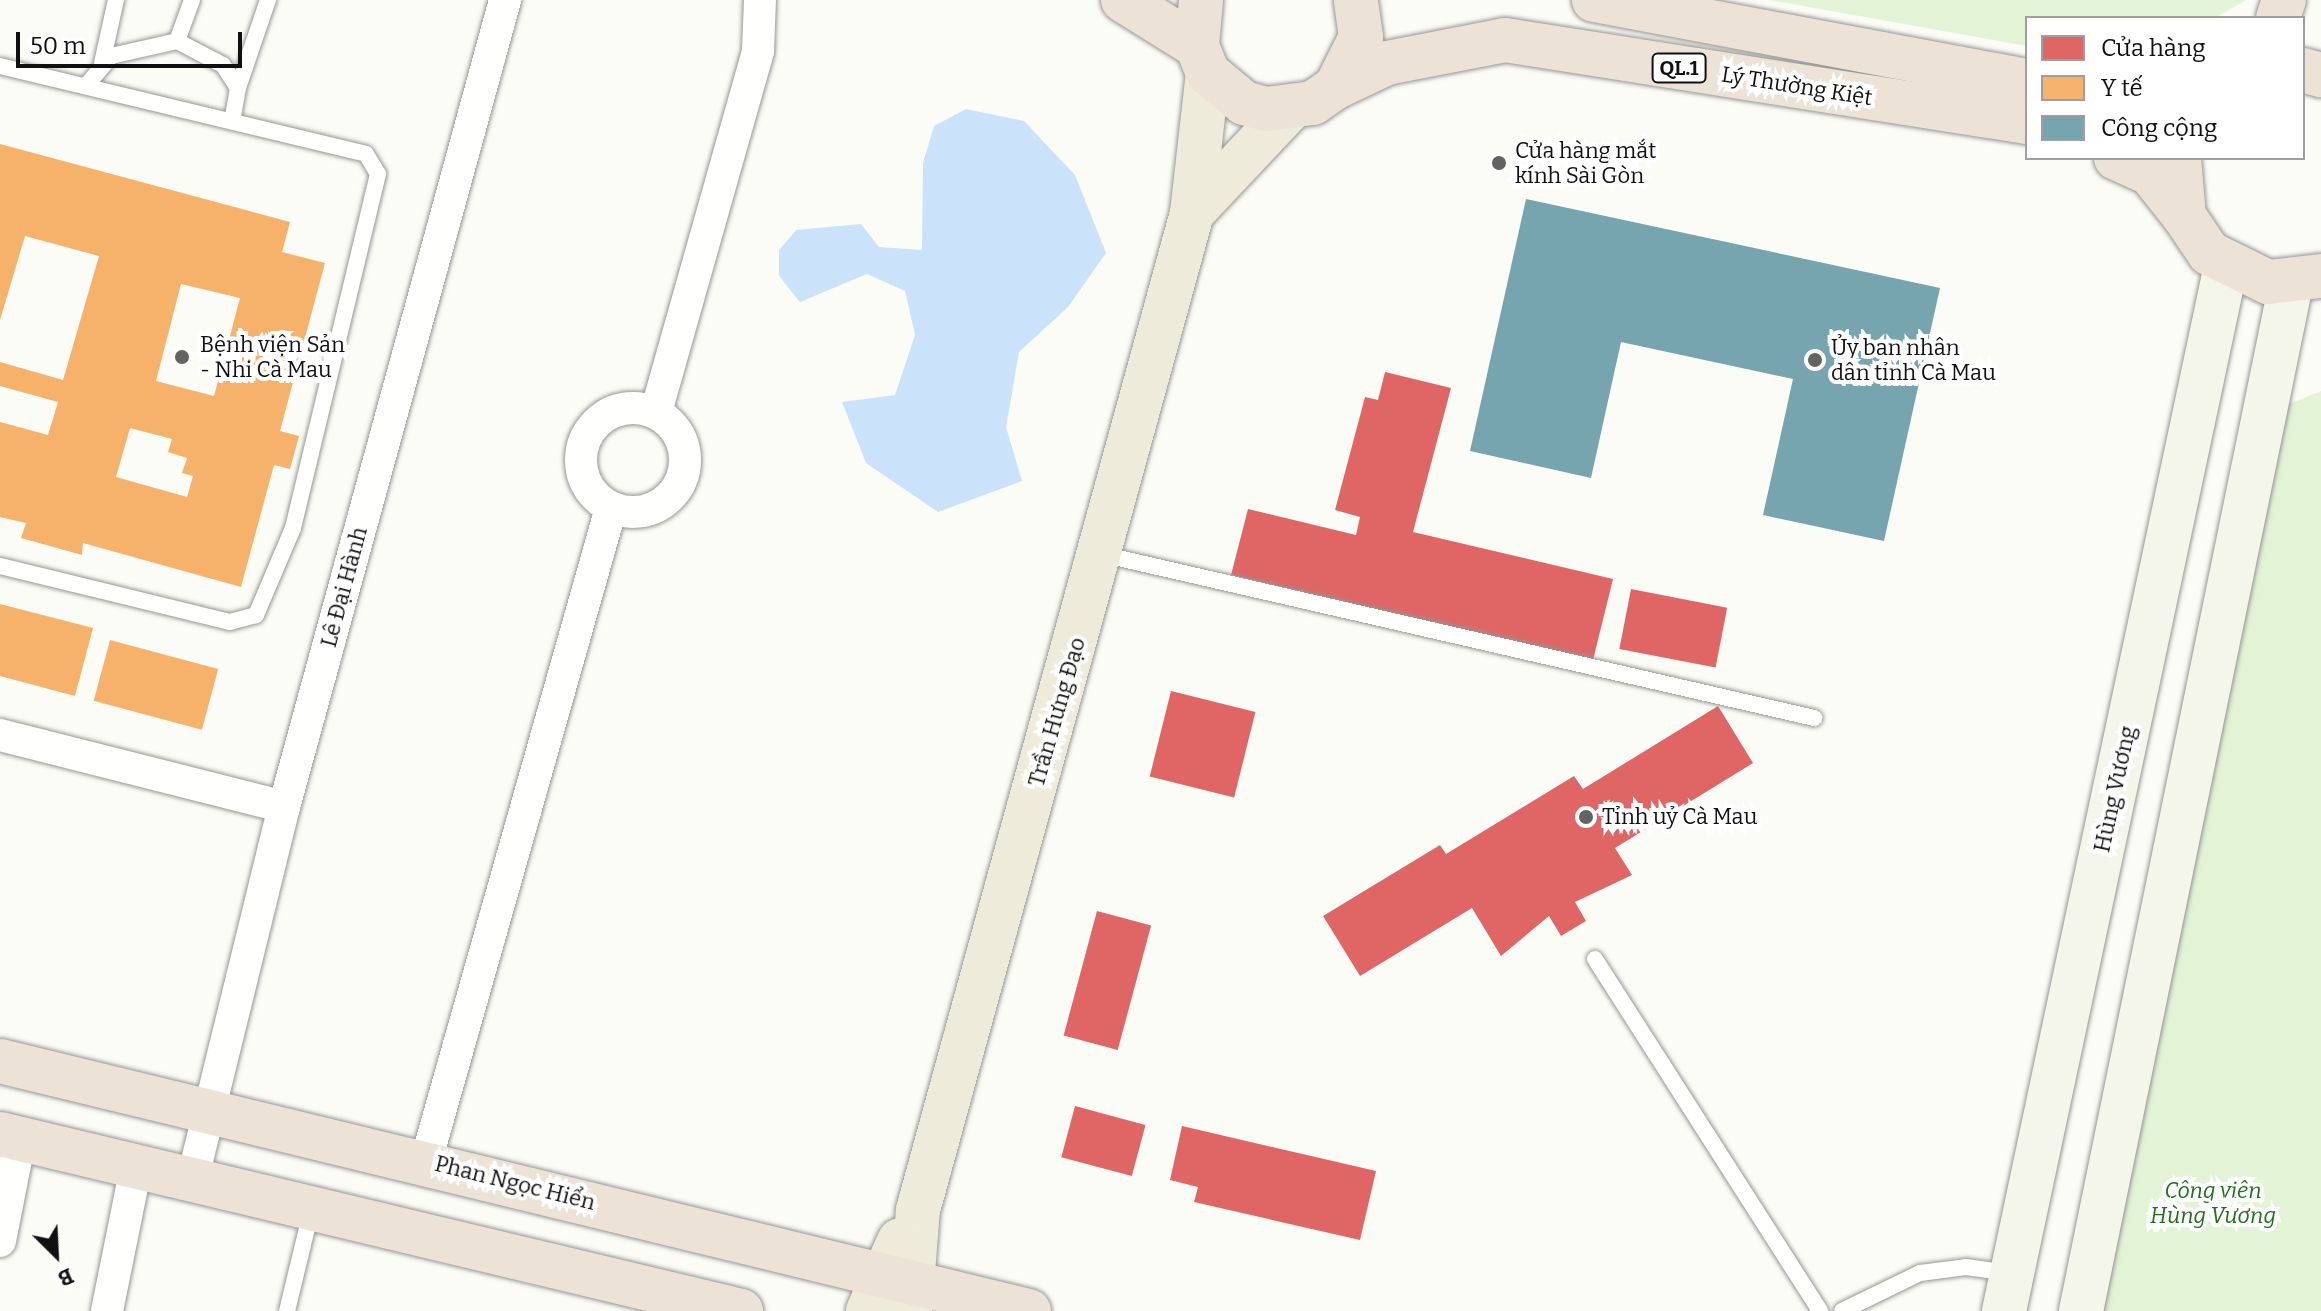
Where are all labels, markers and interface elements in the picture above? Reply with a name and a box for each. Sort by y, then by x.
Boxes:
scale bar [20,16,246,66]
legend [2025,16,2305,160]
text: 50 m [30,32,86,60]
text: Cửa hàng [2101,34,2206,62]
road number: QL.1 [1651,52,1707,84]
street label: Lý Thường Kiệt [1720,61,1874,111]
text: Y tế [2101,74,2143,102]
text: Công cộng [2101,114,2217,142]
place label: Cửa hàng mắt kính Sài Gòn [1515,137,1656,188]
marker: Cửa hàng mắt kính Sài Gòn [1490,154,1508,172]
place label: Bệnh viện Sản - Nhi Cà Mau [200,331,345,382]
place label: Ủy ban nhân dân tỉnh Cà Mau [1831,334,1996,386]
marker: Bệnh viện Sản - Nhi Cà Mau [171,346,193,368]
marker: Ủy ban nhân dân tỉnh Cà Mau [1806,351,1824,369]
street label: Lê Đại Hành [315,524,373,650]
street label: Trần Hưng Đạo [1023,634,1091,790]
street label: Hùng Vương [2089,723,2141,855]
place label: Tỉnh uỷ Cà Mau [1602,804,1757,830]
marker: Tỉnh uỷ Cà Mau [1577,808,1595,826]
street label: Phan Ngọc Hiển [432,1150,598,1216]
park label: Công viên Hùng Vương [2150,1177,2276,1228]
north arrow [16,1215,96,1295]
text: B [54,1262,78,1293]

